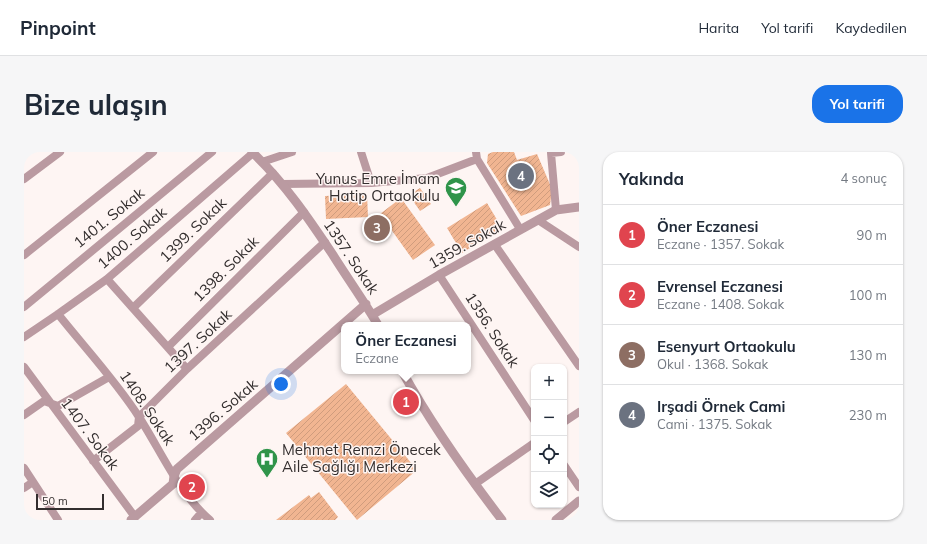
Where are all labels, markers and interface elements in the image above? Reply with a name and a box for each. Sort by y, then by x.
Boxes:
text: Pinpoint [20,16,96,40]
text: Harita [698,19,739,37]
text: Yol tarifi [761,19,813,37]
text: Kaydedilen [835,19,907,37]
button: Yol tarifi [812,85,903,123]
text: Bize ulaşın [24,87,168,122]
pin: 4 [508,161,534,191]
text: Yakında [619,168,684,189]
place label: Yunus Emre İmam Hatip Ortaokulu [315,169,440,205]
text: 4 sonuç [840,170,887,186]
school or university icon: Yunus Emre İmam Hatip Ortaokulu [443,175,469,208]
street label: 1401. Sokak [69,183,148,252]
street label: 1399. Sokak [155,193,230,266]
street label: 1400. Sokak [93,202,170,273]
pin: 3 [364,213,390,243]
street label: 1359. Sokak [425,214,509,273]
street label: 1357. Sokak [320,216,382,298]
text: Öner Eczanesi [657,217,758,236]
text: 1 [628,227,636,243]
text: 90 m [857,227,887,243]
street label: 1398. Sokak [189,231,263,306]
text: Eczane · 1357. Sokak [657,236,784,252]
text: Evrensel Eczanesi [657,277,783,296]
text: 2 [628,287,636,303]
text: 100 m [849,287,887,303]
street label: 1356. Sokak [461,289,524,371]
text: Eczane · 1408. Sokak [657,296,784,312]
street label: 1397. Sokak [160,304,236,377]
popup [341,322,471,374]
text: Öner Eczanesi [355,331,457,350]
text: Esenyurt Ortaokulu [657,337,796,356]
text: 3 [628,347,636,363]
text: 130 m [849,347,887,363]
text: Eczane [355,350,399,366]
text: Okul · 1368. Sokak [657,356,768,372]
map controls [531,364,567,508]
button: + [531,364,567,400]
street label: 1408. Sokak [116,367,179,449]
street label: 1396. Sokak [184,374,261,445]
your location [271,374,291,394]
pin: 1 [393,387,419,417]
street label: 1407. Sokak [57,394,124,474]
text: Irşadi Örnek Cami [657,397,786,416]
button: − [531,400,567,436]
text: 4 [628,407,636,423]
text: 230 m [849,407,887,423]
text: Cami · 1375. Sokak [657,416,772,432]
button: locate [531,436,567,472]
place label: Mehmet Remzi Önecek Aile Sağlığı Merkezi [282,440,441,476]
hospital icon: Mehmet Remzi Önecek Aile Sağlığı Merkezi [254,446,280,479]
pin: 2 [179,472,205,502]
button: layers [531,472,567,508]
scale bar [36,492,104,511]
text: 50 m [42,494,68,508]

